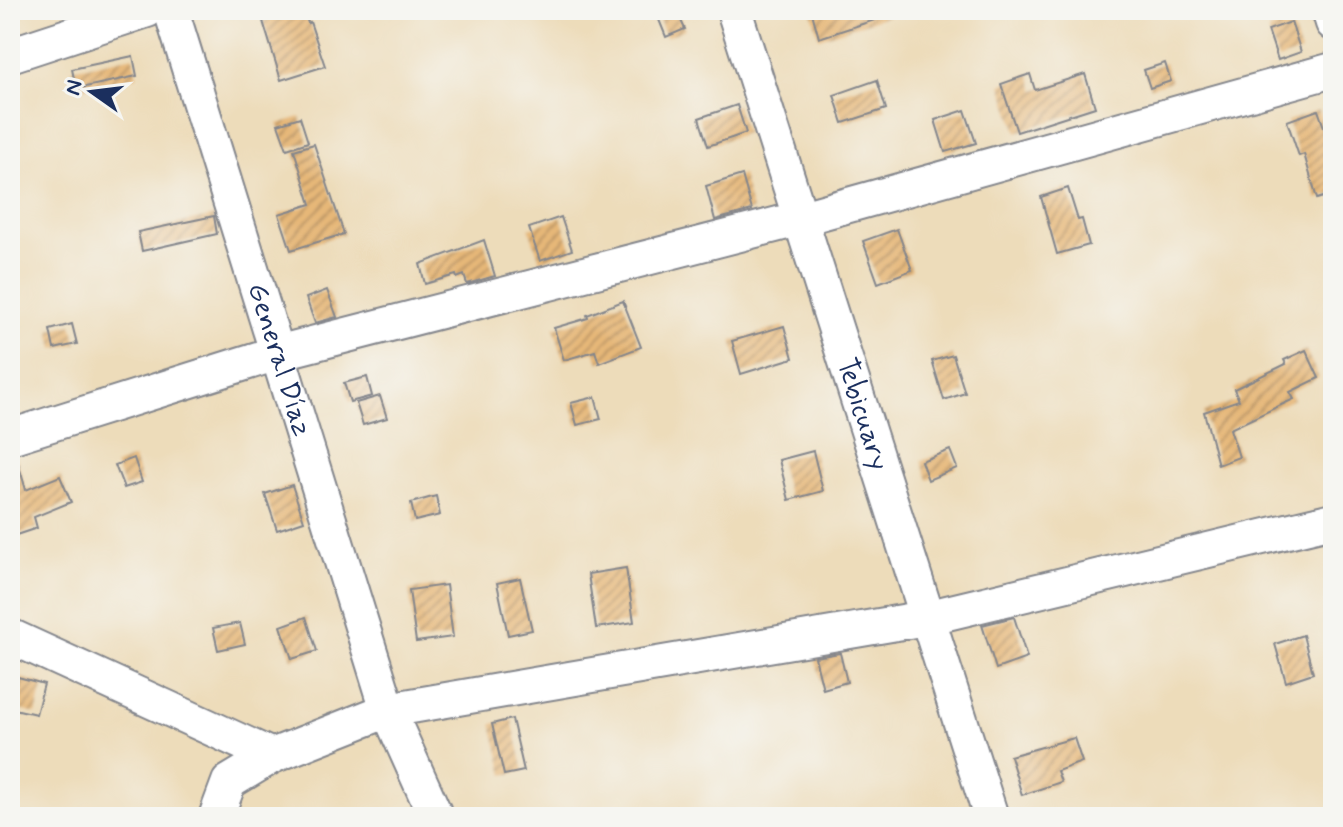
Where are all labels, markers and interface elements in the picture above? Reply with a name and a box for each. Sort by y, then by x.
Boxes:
north arrow [52,52,132,132]
text: N [59,77,90,98]
street label: General Díaz [238,278,320,441]
street label: Tebicuary [828,353,898,475]

